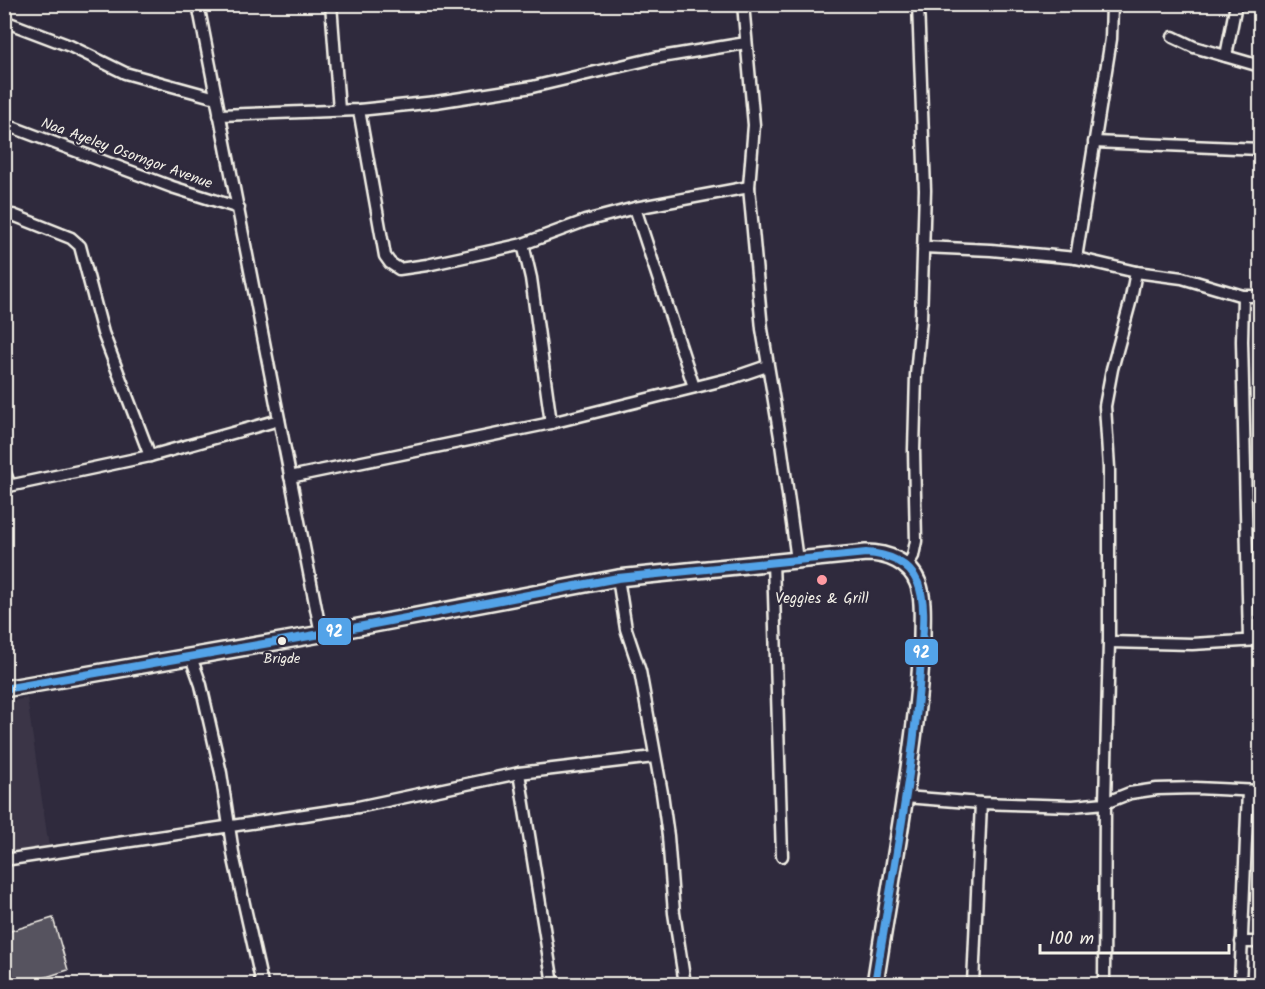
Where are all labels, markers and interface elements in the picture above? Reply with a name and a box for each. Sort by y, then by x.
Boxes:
street label: Naa Ayeley Osorngor Avenue [37,112,216,196]
marker: Veggies & Grill [815,573,829,587]
place label: Veggies & Grill [775,587,869,611]
line badge: 92 [317,617,352,646]
text: 92 [325,620,343,645]
marker: Brigde [276,635,288,647]
line badge: 92 [904,638,939,666]
text: 92 [912,641,930,666]
place label: Brigde [264,648,301,670]
scale bar [1040,917,1229,955]
text: 100 m [1049,925,1094,954]

